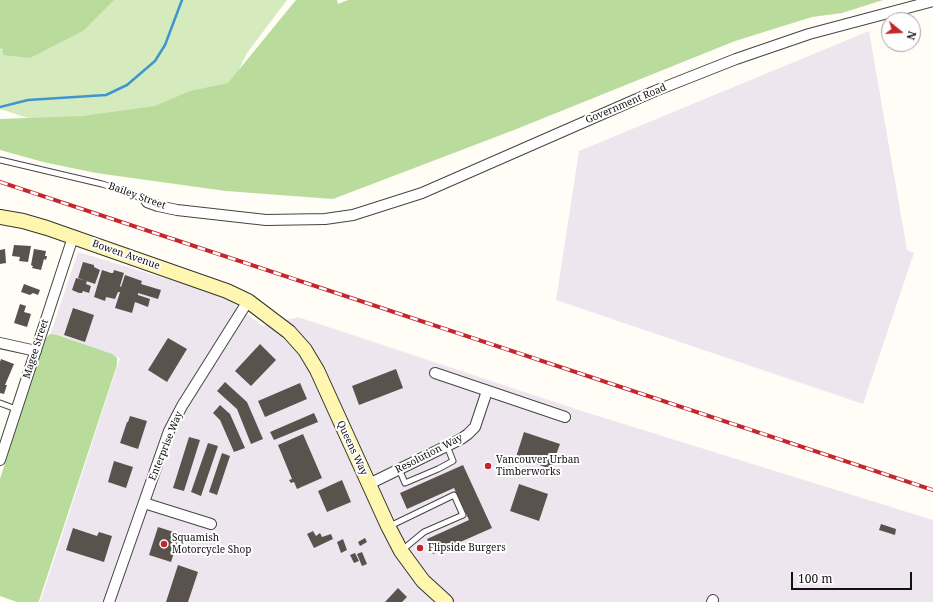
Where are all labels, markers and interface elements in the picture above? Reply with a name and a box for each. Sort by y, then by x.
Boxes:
north arrow [881,12,921,52]
text: N [903,29,920,42]
street label: Government Road [584,82,668,126]
street label: Bailey Street [107,180,167,212]
street label: Bowen Avenue [90,238,162,272]
street label: Magee Street [21,318,51,380]
street label: Enterprise Way [147,410,185,482]
street label: Queens Way [334,419,370,477]
street label: Resolution Way [393,432,465,476]
place label: Vancouver Urban Timberworks [496,454,580,478]
marker: Vancouver Urban Timberworks [483,461,493,471]
place label: Squamish Motorcycle Shop [172,532,251,556]
marker: Squamish Motorcycle Shop [159,539,169,549]
place label: Flipside Burgers [428,542,506,554]
marker: Flipside Burgers [415,543,425,553]
scale bar [793,564,914,590]
text: 100 m [798,570,833,587]

